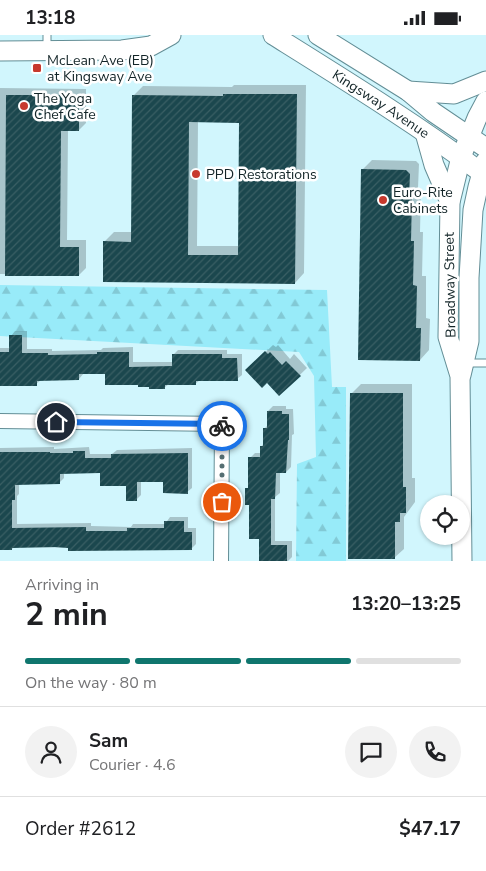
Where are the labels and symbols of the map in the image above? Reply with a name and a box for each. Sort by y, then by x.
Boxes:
place label: McLean Ave (EB) at Kingsway Ave [47,51,154,86]
marker: McLean Ave (EB) at Kingsway Ave [31,62,43,74]
street label: Kingsway Avenue [329,65,433,142]
place label: The Yoga Chef Cafe [34,89,96,124]
marker: The Yoga Chef Cafe [18,100,30,112]
place label: PPD Restorations [206,165,317,184]
marker: PPD Restorations [190,168,202,180]
place label: Euro-Rite Cabinets [393,183,453,218]
marker: Euro-Rite Cabinets [377,194,389,206]
street label: Broadway Street [440,232,460,338]
pin [35,401,77,443]
courier [197,401,247,451]
pin [201,481,243,523]

